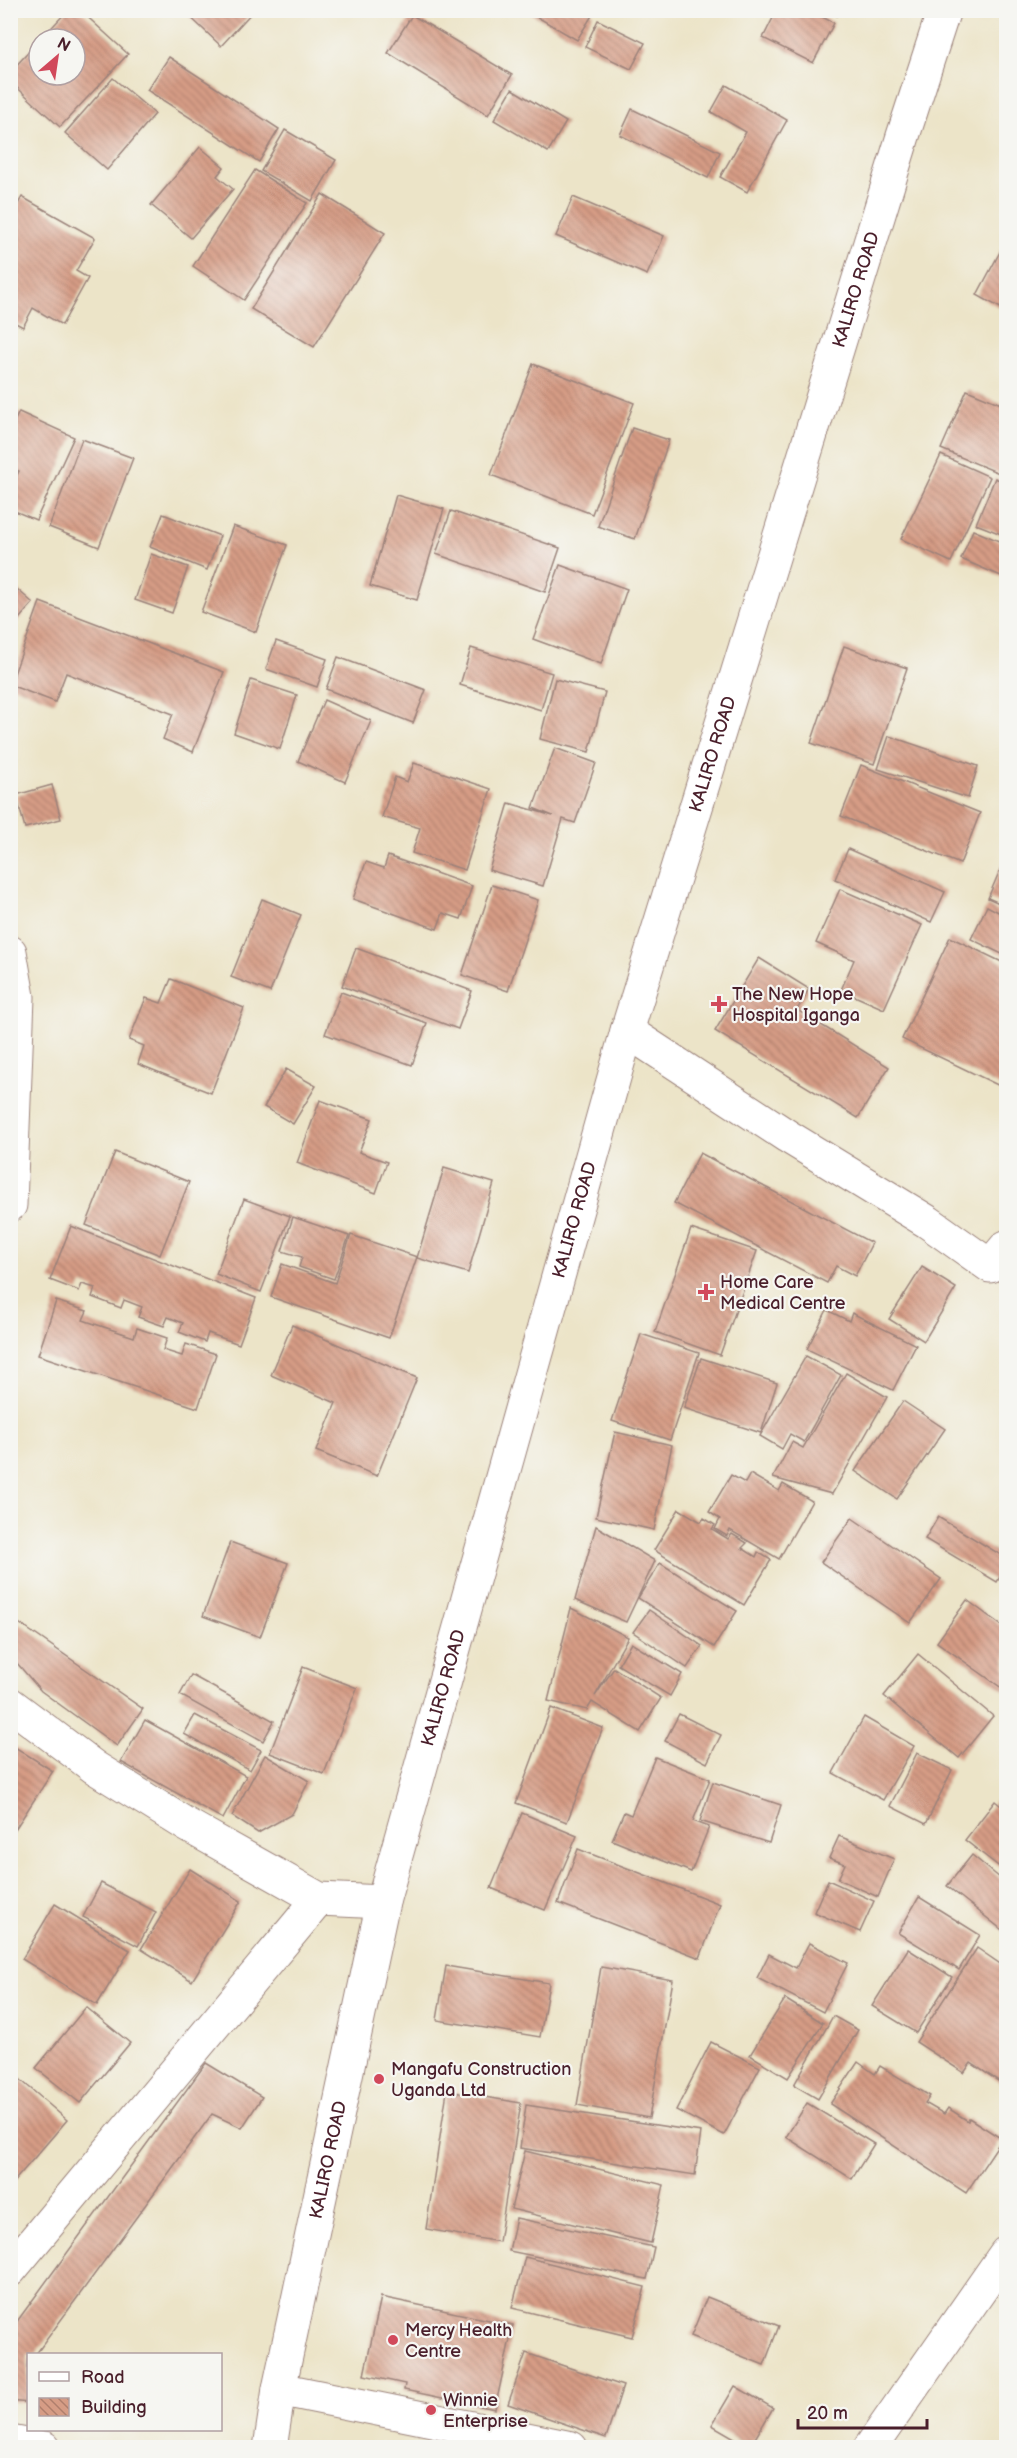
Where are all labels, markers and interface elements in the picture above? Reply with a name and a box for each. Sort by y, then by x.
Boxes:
north arrow [27,27,87,87]
text: N [54,34,73,56]
street label: KALIRO ROAD [828,229,884,350]
street label: KALIRO ROAD [685,694,741,815]
place label: The New Hope Hospital Iganga [732,984,860,1026]
marker: The New Hope Hospital Iganga [710,995,728,1013]
street label: KALIRO ROAD [548,1159,601,1281]
place label: Home Care Medical Centre [720,1272,846,1314]
marker: Home Care Medical Centre [697,1283,715,1301]
street label: KALIRO ROAD [417,1627,470,1749]
place label: Mangafu Construction Uganda Ltd [391,2059,571,2101]
marker: Mangafu Construction Uganda Ltd [372,2072,386,2086]
street label: KALIRO ROAD [306,2099,351,2221]
place label: Mercy Health Centre [405,2320,512,2362]
marker: Mercy Health Centre [386,2333,400,2347]
legend [27,2353,222,2431]
text: Road [81,2367,125,2388]
place label: Winnie Enterprise [443,2390,528,2432]
scale bar [798,2392,927,2430]
text: Building [81,2397,147,2418]
marker: Winnie Enterprise [424,2403,438,2417]
text: 20 m [807,2403,848,2424]

